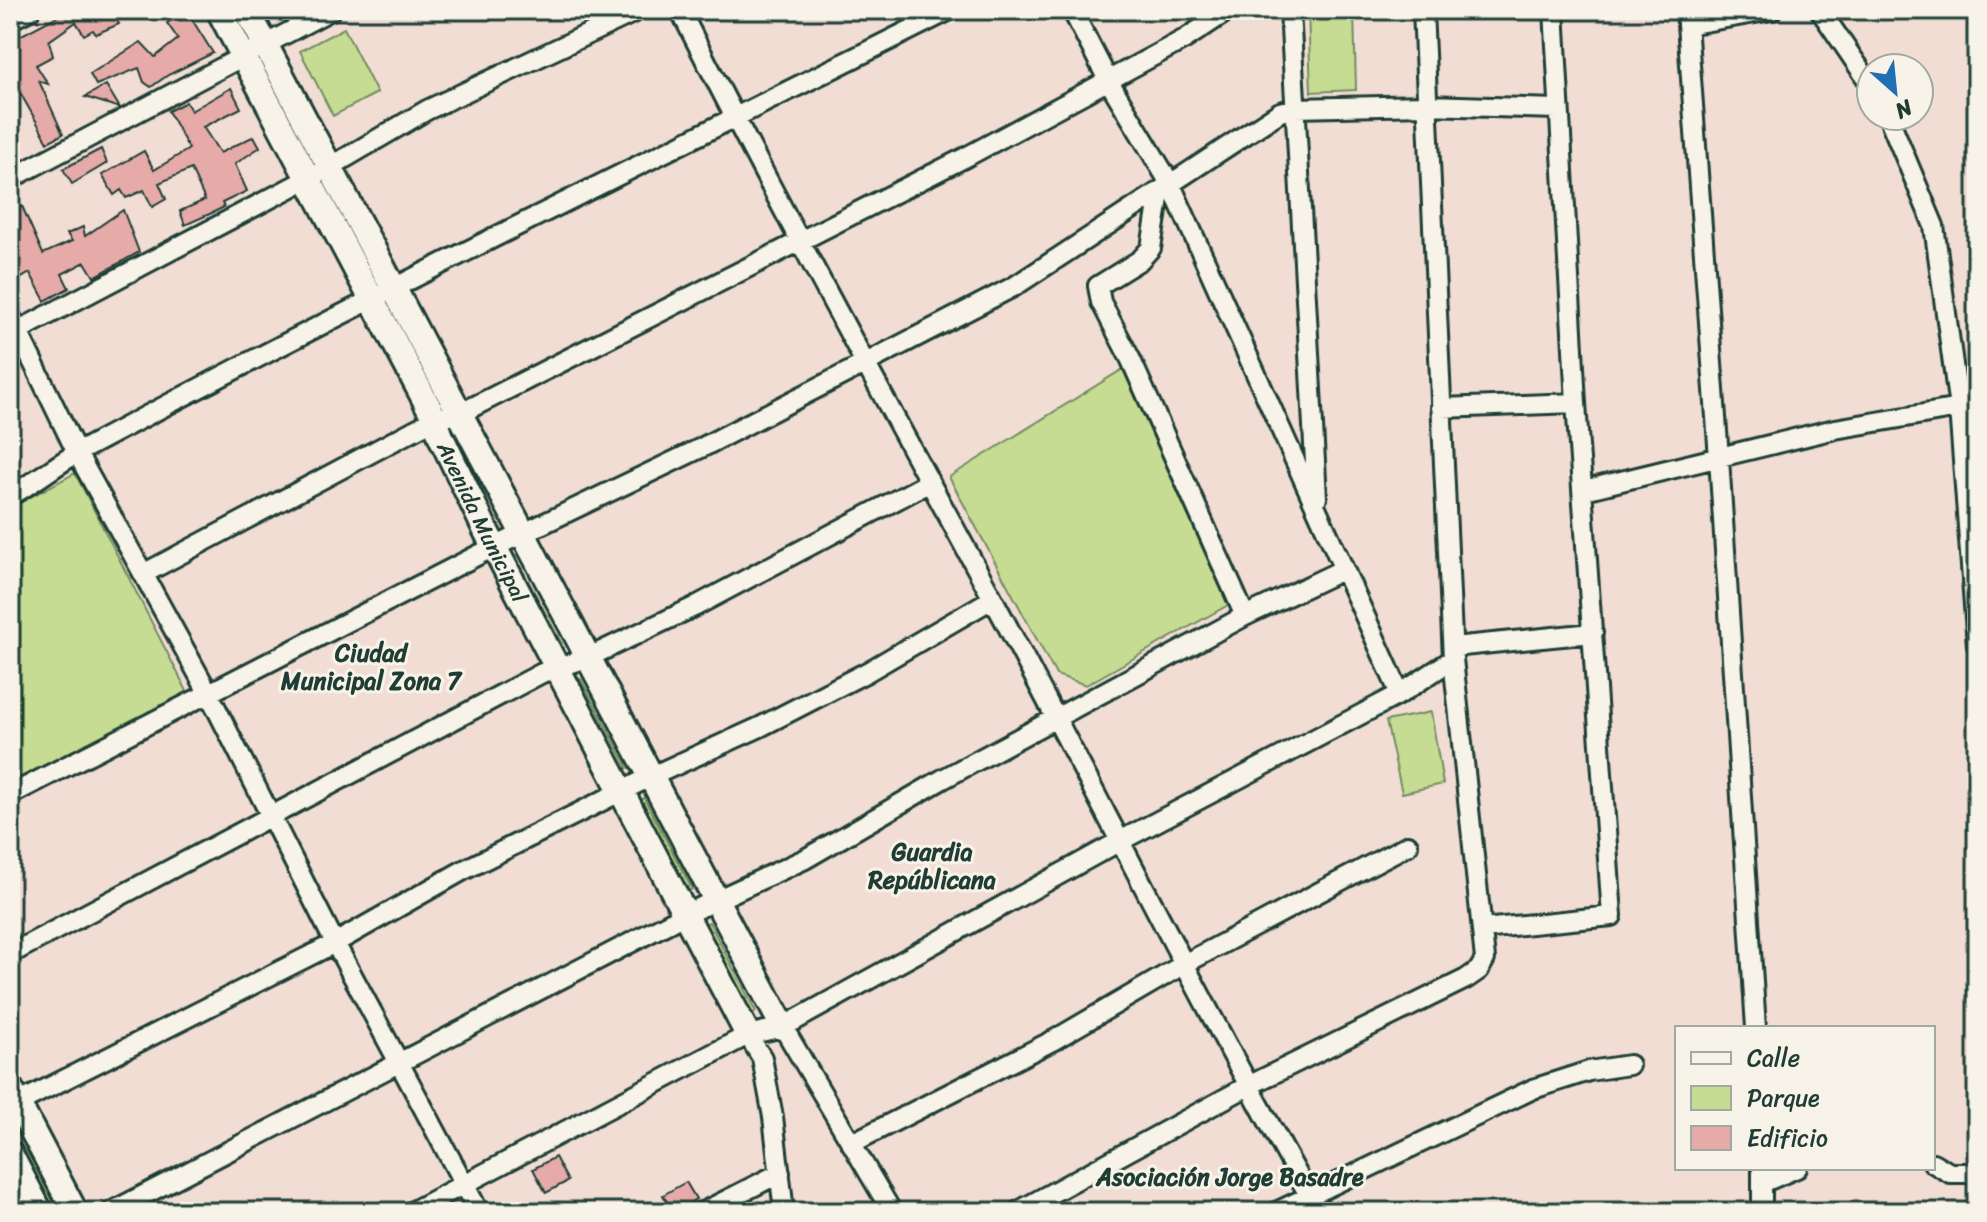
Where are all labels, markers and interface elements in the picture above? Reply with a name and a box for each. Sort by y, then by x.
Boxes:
north arrow [1855,52,1935,132]
text: N [1888,88,1920,131]
street label: Avenida Municipal [425,434,539,610]
district label: Ciudad Municipal Zona 7 [280,632,463,702]
district label: Guardia Repúblicana [867,831,996,901]
legend [1675,1026,1935,1170]
text: Calle [1747,1037,1800,1079]
text: Parque [1747,1077,1820,1119]
text: Edificio [1747,1117,1828,1159]
district label: Asociación Jorge Basadre [1095,1156,1364,1198]

